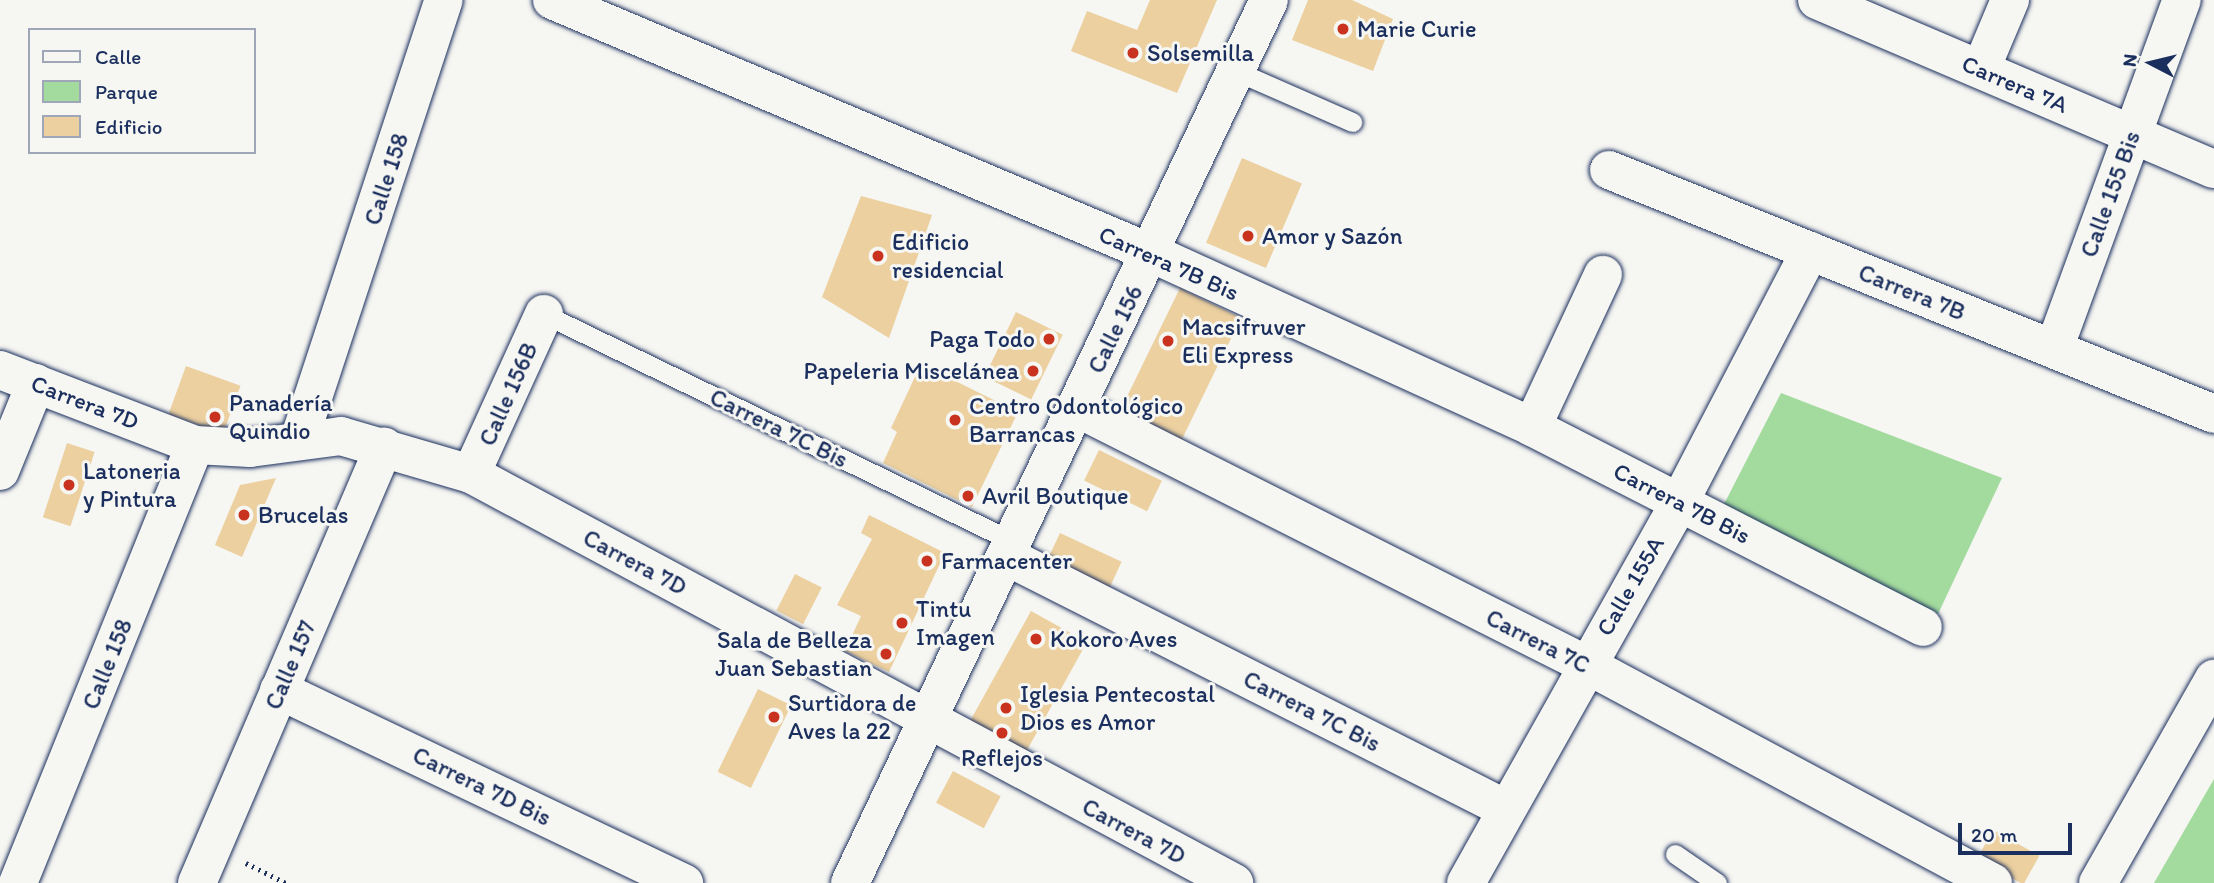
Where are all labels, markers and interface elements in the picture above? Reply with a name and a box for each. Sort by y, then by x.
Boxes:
place label: Marie Curie [1357,15,1477,43]
marker: Marie Curie [1335,21,1351,37]
legend [28,28,256,154]
north arrow [2116,28,2186,98]
place label: Solsemilla [1147,39,1254,67]
text: Calle [95,44,141,69]
marker: Solsemilla [1125,45,1141,61]
street label: Carrera 7A [1958,49,2072,119]
text: N [2117,53,2142,68]
text: Parque [95,79,158,104]
text: Edificio [95,114,163,139]
street label: Calle 155 Bis [2074,127,2146,261]
street label: Calle 158 [358,129,414,229]
street label: Carrera 7B Bis [1094,219,1244,307]
place label: Amor y Sazón [1262,222,1403,250]
place label: Edificio residencial [892,228,1004,284]
marker: Amor y Sazón [1240,228,1256,244]
marker: Edificio residencial [870,248,886,264]
street label: Carrera 7B [1854,258,1970,326]
street label: Calle 156 [1081,280,1149,378]
place label: Macsifruver Eli Express [1182,313,1306,369]
place label: Paga Todo [931,325,1035,353]
marker: Paga Todo [1041,331,1057,347]
marker: Macsifruver Eli Express [1160,333,1176,349]
street label: Calle 156B [472,338,544,450]
place label: Papeleria Miscelánea [803,357,1019,385]
marker: Papeleria Miscelánea [1025,363,1041,379]
street label: Carrera 7D [27,368,143,436]
street label: Carrera 7C Bis [705,382,853,474]
place label: Panadería Quindio [229,389,332,445]
place label: Centro Odontológico Barrancas [969,392,1183,448]
marker: Panadería Quindio [207,409,223,425]
marker: Centro Odontológico Barrancas [947,412,963,428]
street label: Carrera 7B Bis [1608,456,1756,550]
place label: Latoneria y Pintura [83,457,181,513]
marker: Latoneria y Pintura [61,477,77,493]
place label: Avril Boutique [982,482,1128,510]
marker: Avril Boutique [960,488,976,504]
place label: Brucelas [258,501,349,529]
marker: Brucelas [236,507,252,523]
street label: Carrera 7D [578,523,692,601]
street label: Calle 155A [1590,531,1670,641]
place label: Farmacenter [941,547,1072,575]
marker: Farmacenter [919,553,935,569]
place label: Tintu Imagen [916,595,995,651]
street label: Carrera 7C [1481,603,1595,679]
street label: Calle 158 [76,614,138,714]
marker: Tintu Imagen [894,615,910,631]
street label: Calle 157 [258,616,322,714]
place label: Kokoro Aves [1050,625,1177,653]
place label: Sala de Belleza Juan Sebastian [715,626,872,682]
marker: Kokoro Aves [1028,631,1044,647]
marker: Sala de Belleza Juan Sebastian [878,646,894,662]
street label: Carrera 7C Bis [1238,664,1386,758]
place label: Iglesia Pentecostal Dios es Amor [1020,680,1215,736]
place label: Surtidora de Aves la 22 [788,689,917,745]
marker: Iglesia Pentecostal Dios es Amor [998,700,1014,716]
marker: Surtidora de Aves la 22 [766,709,782,725]
marker: Reflejos [994,725,1010,741]
street label: Carrera 7D Bis [408,740,556,832]
place label: Reflejos [961,744,1043,772]
street label: Carrera 7D [1077,792,1191,870]
scale bar [1962,810,2076,854]
text: 20 m [1971,822,2017,847]

